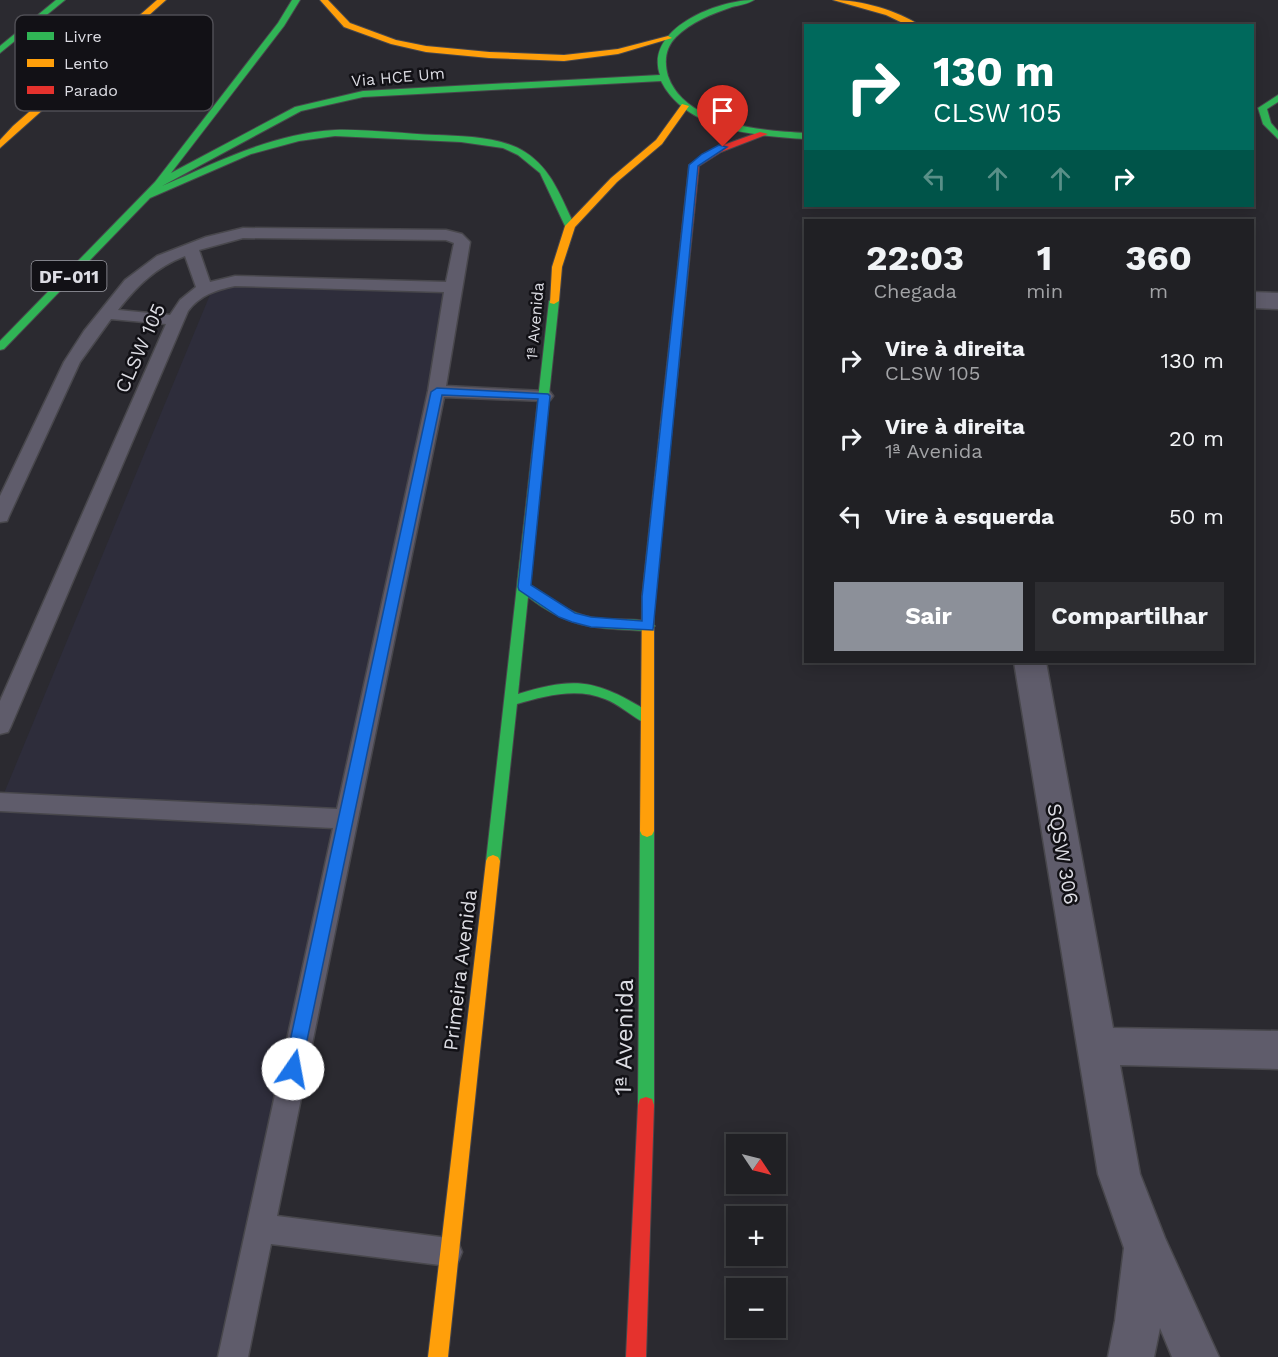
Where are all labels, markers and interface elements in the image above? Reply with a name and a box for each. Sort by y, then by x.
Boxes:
legend [15,15,213,111]
text: Livre [64,27,102,46]
text: 130 m [933,47,1055,96]
icon: right [834,48,912,126]
text: Lento [64,54,109,73]
street label: Via HCE Um [351,63,445,91]
text: Parado [64,81,118,100]
pin [697,85,748,147]
icon: arrive [706,94,739,127]
text: CLSW 105 [933,97,1062,129]
icon: left [918,162,951,195]
icon: ahead [981,162,1014,195]
icon: ahead [1044,162,1077,195]
icon: right [1107,162,1140,195]
text: 22:03 [866,237,964,279]
text: 1 [1037,237,1052,279]
text: 360 [1125,237,1192,279]
road number: DF-011 [32,261,106,291]
text: Chegada [873,279,957,303]
text: min [1026,279,1063,303]
text: m [1149,279,1168,303]
street label: 1ª Avenida [522,281,548,361]
street label: CLSW 105 [110,300,170,396]
text: Vire à direita [885,336,1025,361]
icon: right [834,344,867,377]
text: 130 m [1160,348,1224,373]
text: CLSW 105 [885,361,980,385]
text: Vire à direita [885,414,1025,439]
icon: right [834,422,867,455]
text: 20 m [1169,426,1224,451]
text: 1ª Avenida [885,439,983,463]
icon: left [834,500,867,533]
text: Vire à esquerda [885,504,1054,529]
text: 50 m [1169,504,1224,529]
button: Sair [834,582,1023,651]
button: Compartilhar [1035,582,1224,651]
street label: SQSW 306 [1042,802,1084,906]
street label: Primeira Avenida [438,888,482,1052]
street label: 1ª Avenida [609,978,639,1096]
position arrow [261,1037,325,1101]
north arrow [726,1134,786,1194]
map controls [726,1134,786,1338]
button: + [726,1206,786,1266]
button: − [726,1278,786,1338]

